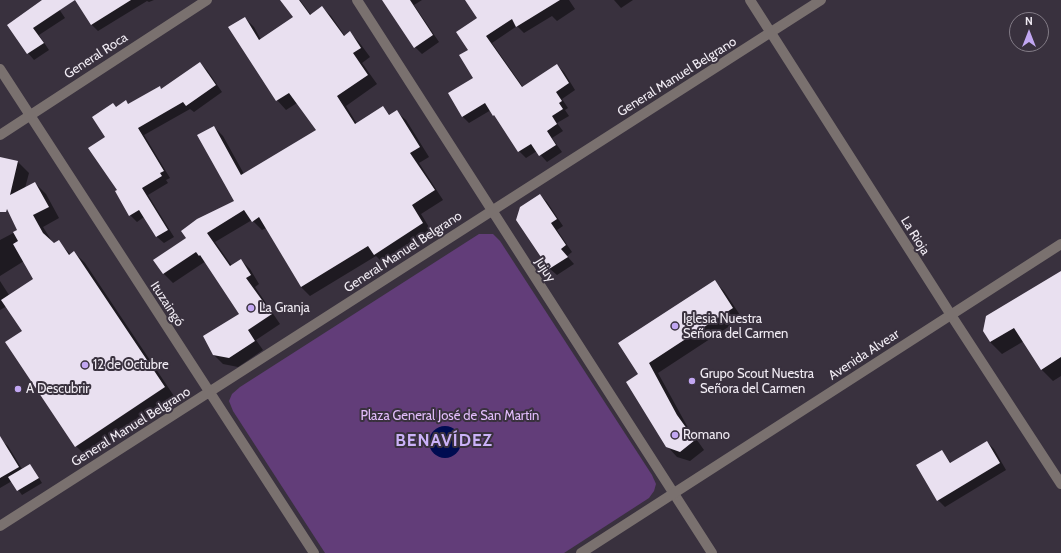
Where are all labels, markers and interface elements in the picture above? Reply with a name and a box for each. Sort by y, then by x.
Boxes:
north arrow [1009,12,1049,52]
text: N [1025,14,1033,28]
street label: General Roca [61,30,131,82]
street label: General Manuel Belgrano [615,34,739,120]
street label: General Manuel Belgrano [341,208,465,296]
street label: La Rioja [897,214,933,258]
street label: Jujuy [531,255,559,285]
street label: Ituzaingó [147,279,187,329]
place label: La Granja [259,300,310,316]
marker: La Granja [246,303,256,313]
place label: Iglesia Nuestra Señora del Carmen [683,311,788,342]
marker: Iglesia Nuestra Señora del Carmen [670,321,680,331]
street label: Avenida Alvear [826,326,902,384]
place label: 12 de Octubre [93,357,169,373]
marker: 12 de Octubre [80,360,90,370]
place label: Grupo Scout Nuestra Señora del Carmen [700,366,814,397]
marker: Grupo Scout Nuestra Señora del Carmen [687,376,697,386]
place label: A Descubrir [26,381,89,397]
marker: A Descubrir [13,384,23,394]
street label: General Manuel Belgrano [69,384,193,470]
park label: Plaza General José de San Martín [361,408,539,424]
place label: Romano [683,427,730,443]
marker: Romano [670,430,680,440]
district label: BENAVÍDEZ [395,431,493,451]

